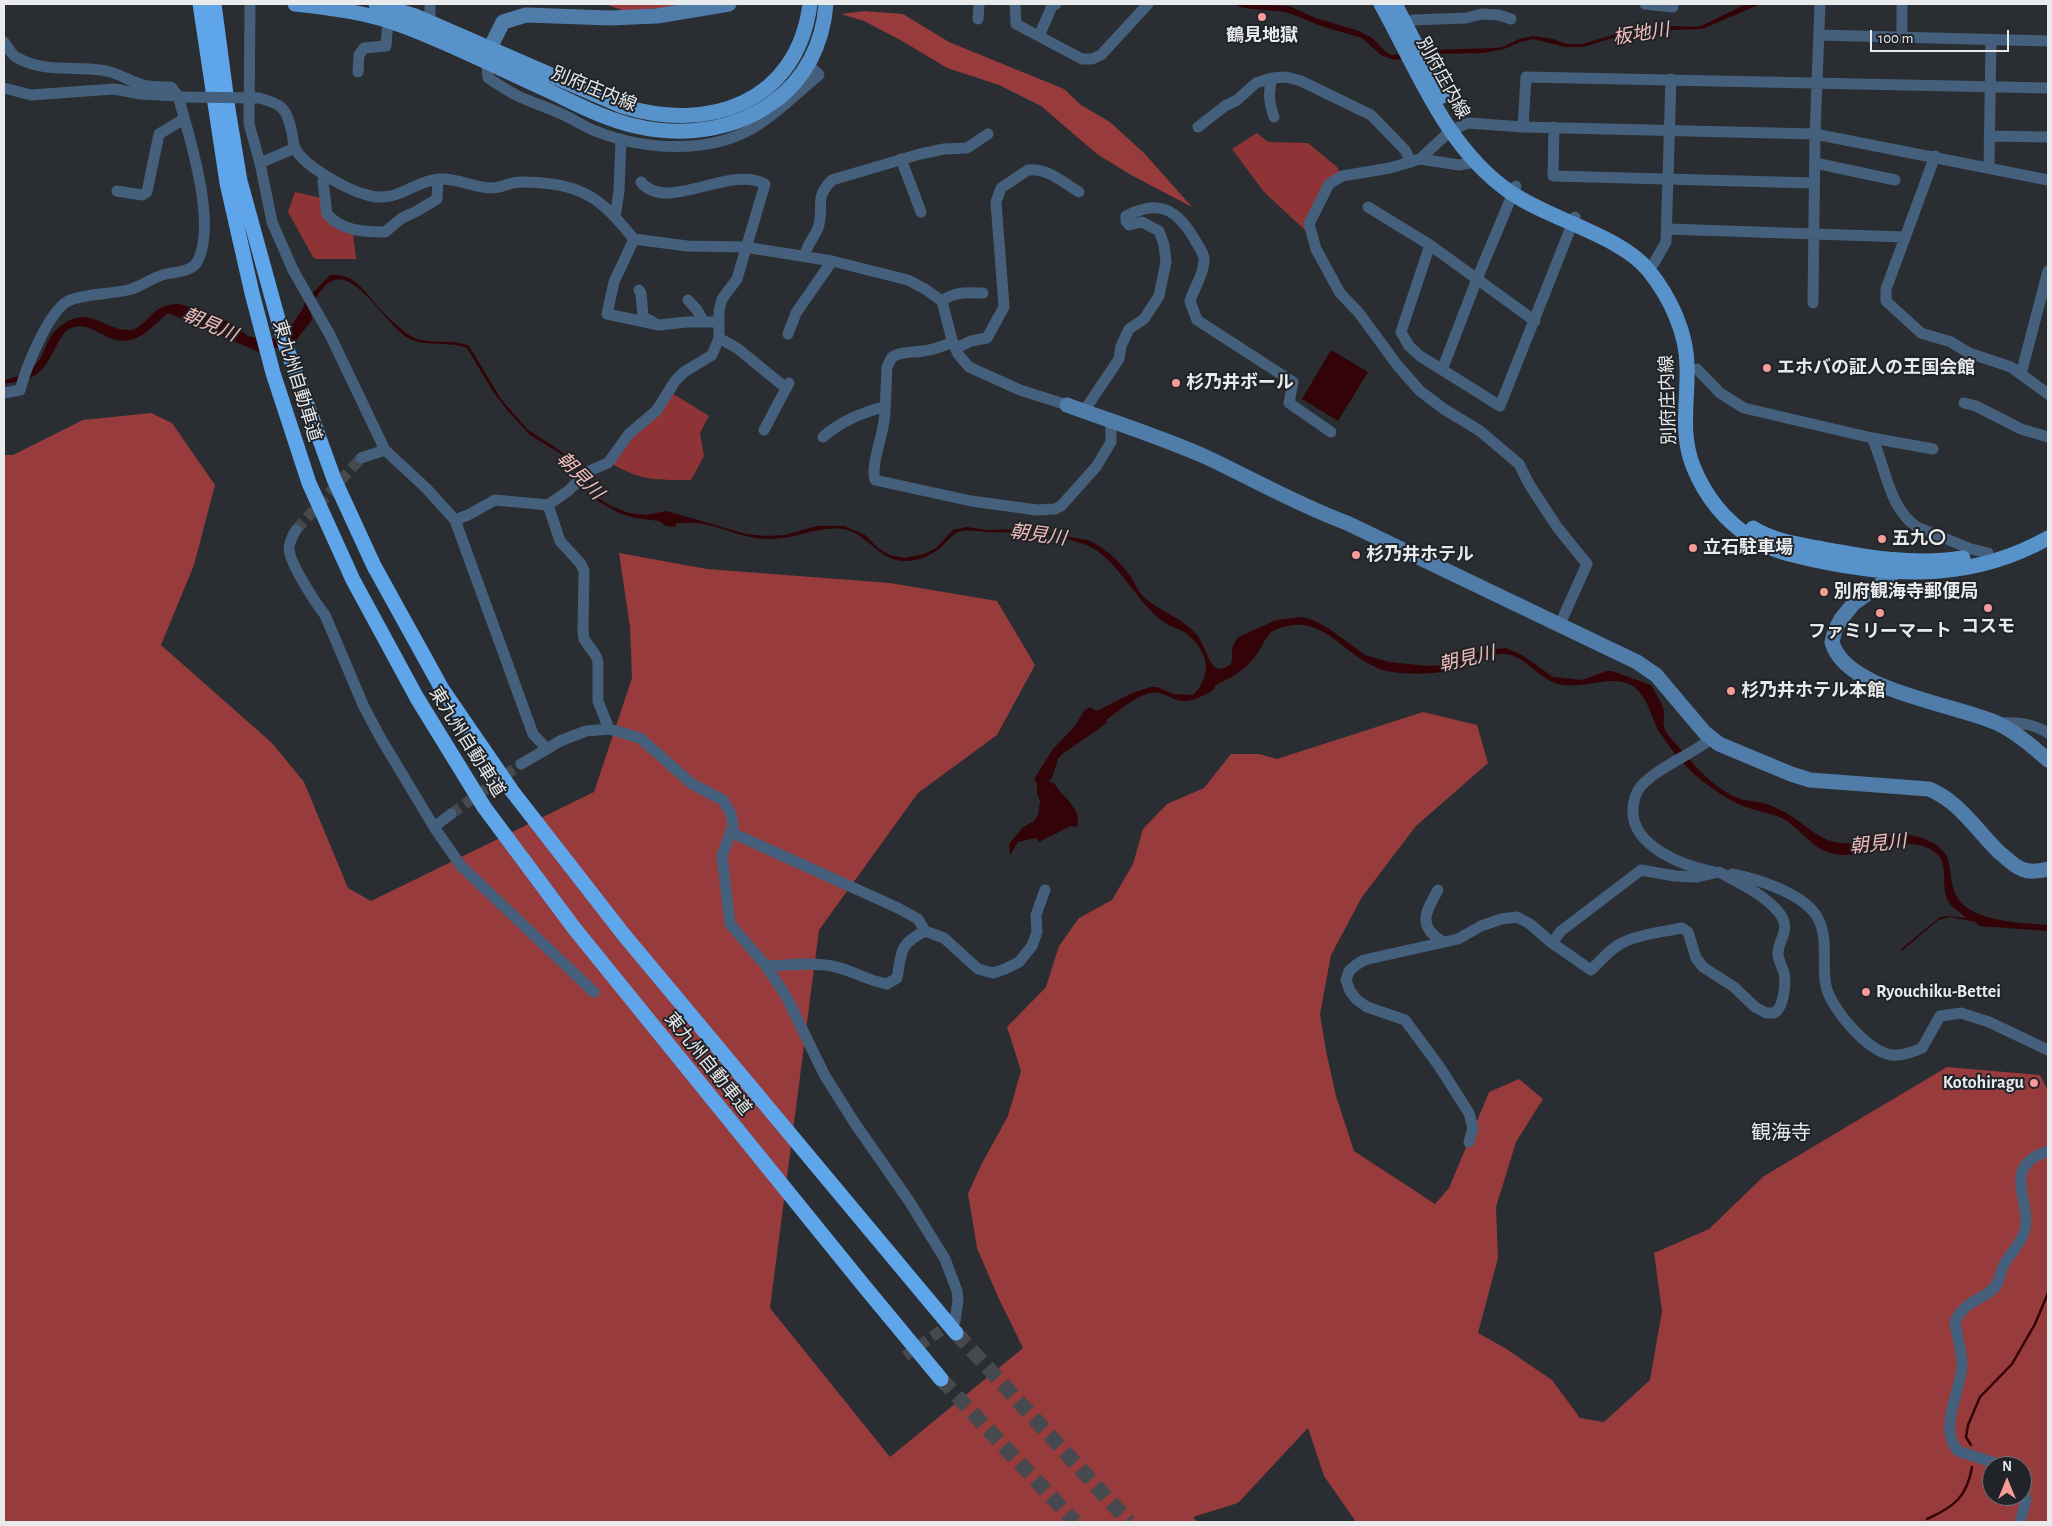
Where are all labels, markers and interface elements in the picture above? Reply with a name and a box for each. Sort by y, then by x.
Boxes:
marker: 鶴見地獄 [1256,11,1268,23]
water label: 板地川 [1611,18,1671,50]
scale bar [1872,20,2011,52]
place label: 鶴見地獄 [1226,25,1298,47]
text: 100 m [1878,31,1913,46]
street label: 別府庄内線 [1412,33,1474,123]
street label: 別府庄内線 [548,62,640,116]
water label: 朝見川 [179,303,241,347]
street label: 東九州自動車道 [268,318,326,444]
street label: 別府庄内線 [1656,355,1680,445]
place label: エホバの証人の王国会館 [1777,357,1975,379]
marker: エホバの証人の王国会館 [1761,362,1773,374]
place label: 杉乃井ボール [1186,372,1294,394]
marker: 杉乃井ボール [1170,377,1182,389]
water label: 朝見川 [552,448,608,504]
water label: 朝見川 [1008,520,1068,550]
place label: 五九〇 [1892,528,1946,550]
marker: 五九〇 [1876,533,1888,545]
place label: 立石駐車場 [1703,537,1793,559]
marker: 立石駐車場 [1687,542,1699,554]
place label: 杉乃井ホテル [1366,544,1474,566]
marker: 杉乃井ホテル [1350,549,1362,561]
place label: 別府観海寺郵便局 [1834,581,1978,603]
marker: 別府観海寺郵便局 [1818,586,1830,598]
marker: コスモ [1982,602,1994,614]
marker: ファミリーマート [1874,607,1886,619]
place label: コスモ [1961,616,2015,638]
place label: ファミリーマート [1808,621,1952,643]
water label: 朝見川 [1437,641,1497,677]
place label: 杉乃井ホテル本館 [1741,680,1885,702]
street label: 東九州自動車道 [424,683,510,801]
marker: 杉乃井ホテル本館 [1725,685,1737,697]
water label: 朝見川 [1848,830,1908,858]
place label: Ryouchiku-Bettei [1876,981,2001,1003]
marker: Ryouchiku-Bettei [1860,986,1872,998]
street label: 東九州自動車道 [660,1008,756,1120]
place label: Kotohiragu [1943,1072,2024,1094]
marker: Kotohiragu [2028,1077,2040,1089]
district label: 観海寺 [1751,1121,1811,1145]
north arrow [1982,1456,2032,1506]
text: N [2002,1460,2012,1474]

